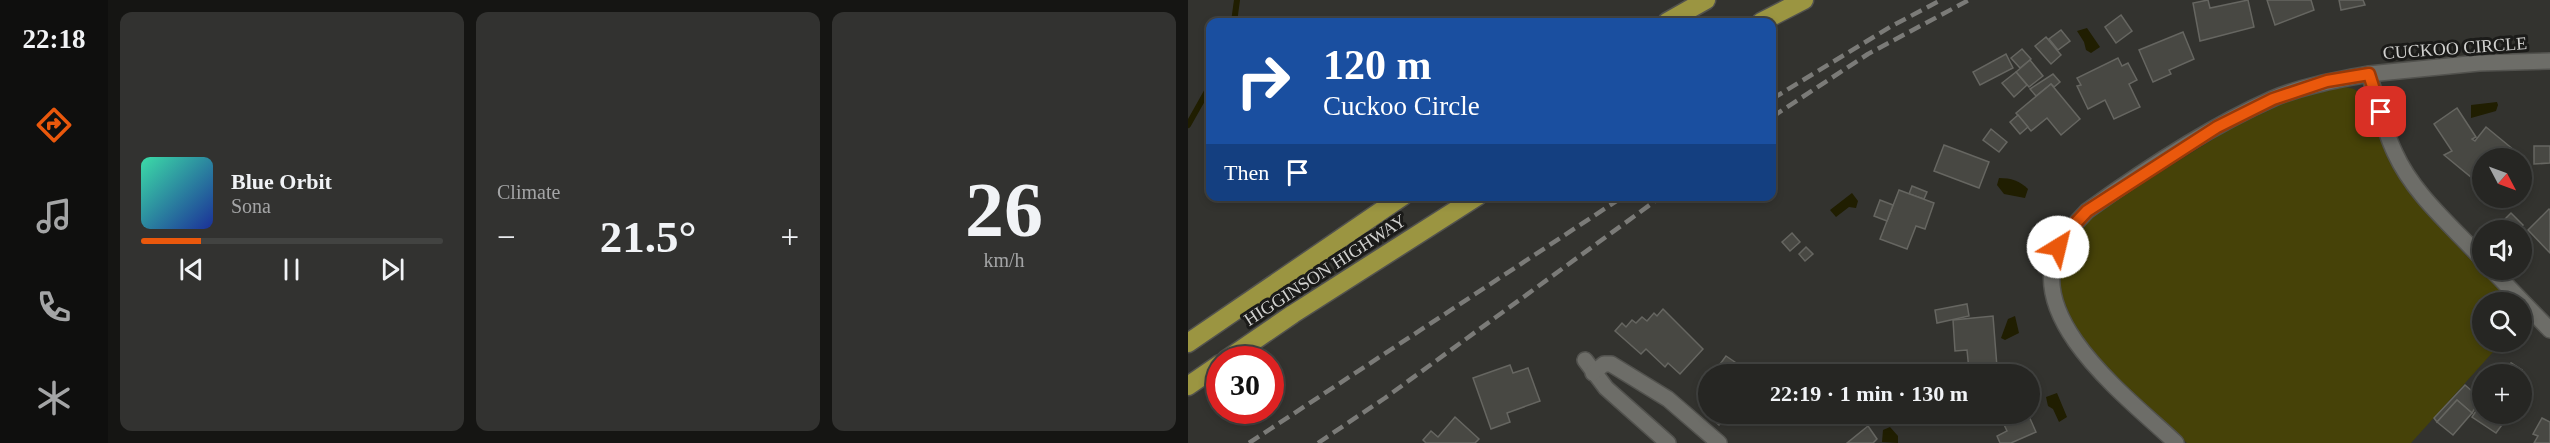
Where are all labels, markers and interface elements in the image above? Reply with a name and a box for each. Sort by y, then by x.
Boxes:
text: 22:18 [23,24,86,54]
street label: CUCKOO CIRCLE [2382,33,2528,63]
icon: right [1224,42,1302,120]
text: 120 m [1323,42,1432,88]
pin [2355,86,2406,137]
text: Cuckoo Circle [1323,91,1480,121]
icon: arrive [2364,95,2397,128]
icon: directions [33,104,75,146]
north arrow [2472,148,2532,208]
map controls [2472,148,2532,424]
icon: arrive [1281,156,1314,189]
text: Then [1224,160,1269,185]
text: 26 [965,166,1043,253]
text: Blue Orbit [231,169,332,194]
text: Climate [497,181,560,203]
icon: music [33,195,75,237]
text: Sona [231,195,271,217]
street label: HIGGINSON HIGHWAY [1240,210,1410,330]
text: 21.5° [600,212,696,262]
position arrow [2026,215,2090,279]
text: − [497,219,516,255]
text: + [780,219,799,255]
button: sound [2472,220,2532,280]
text: km/h [983,249,1025,271]
icon: previous [175,253,208,286]
icon: pause [275,253,308,286]
icon: next [376,253,409,286]
icon: phone [33,286,75,328]
button: search [2472,292,2532,352]
speed limit sign: 30 [1206,346,1284,424]
button: + [2472,364,2532,424]
icon: climate [33,377,75,419]
text: 22:19 · 1 min · 130 m [1770,381,1968,406]

